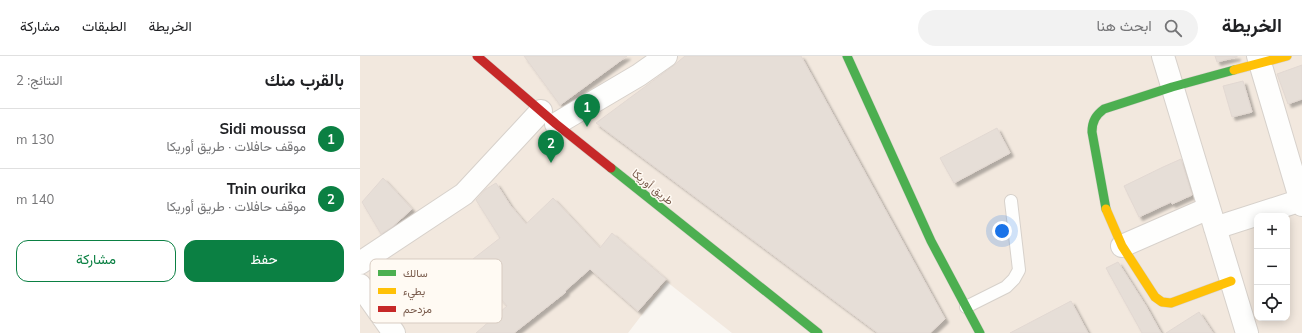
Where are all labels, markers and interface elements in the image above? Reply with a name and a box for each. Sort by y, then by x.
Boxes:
search box [918,10,1198,46]
text: الخريطة [1222,13,1282,37]
text: ابحث هنا [1096,16,1152,35]
text: مشاركة [20,17,60,35]
text: الطبقات [82,17,126,35]
text: الخريطة [148,17,192,35]
icon: search [1162,17,1184,39]
text: بالقرب منك [265,69,344,90]
text: النتائج: 2 [16,72,63,88]
pin: 1 [574,94,600,127]
text: Sidi moussa [219,119,306,138]
pin: 2 [538,130,564,163]
text: 130 m [16,131,54,147]
text: 1 [327,131,335,147]
text: موقف حافلات · طريق أوريكا [167,138,306,154]
street label: طريق أوريكا [629,166,677,208]
text: Tnin ourika [227,179,306,198]
text: 140 m [16,191,54,207]
text: 2 [327,191,335,207]
text: موقف حافلات · طريق أوريكا [167,198,306,214]
map controls [1254,213,1290,321]
button: + [1254,213,1290,249]
your location [992,221,1012,241]
button: مشاركة [16,240,176,282]
button: حفظ [184,240,344,282]
button: − [1254,249,1290,285]
legend [370,259,502,323]
text: سالك [403,266,428,280]
text: بطيء [403,284,425,301]
button: locate [1254,285,1290,321]
text: مزدحم [403,302,432,317]

